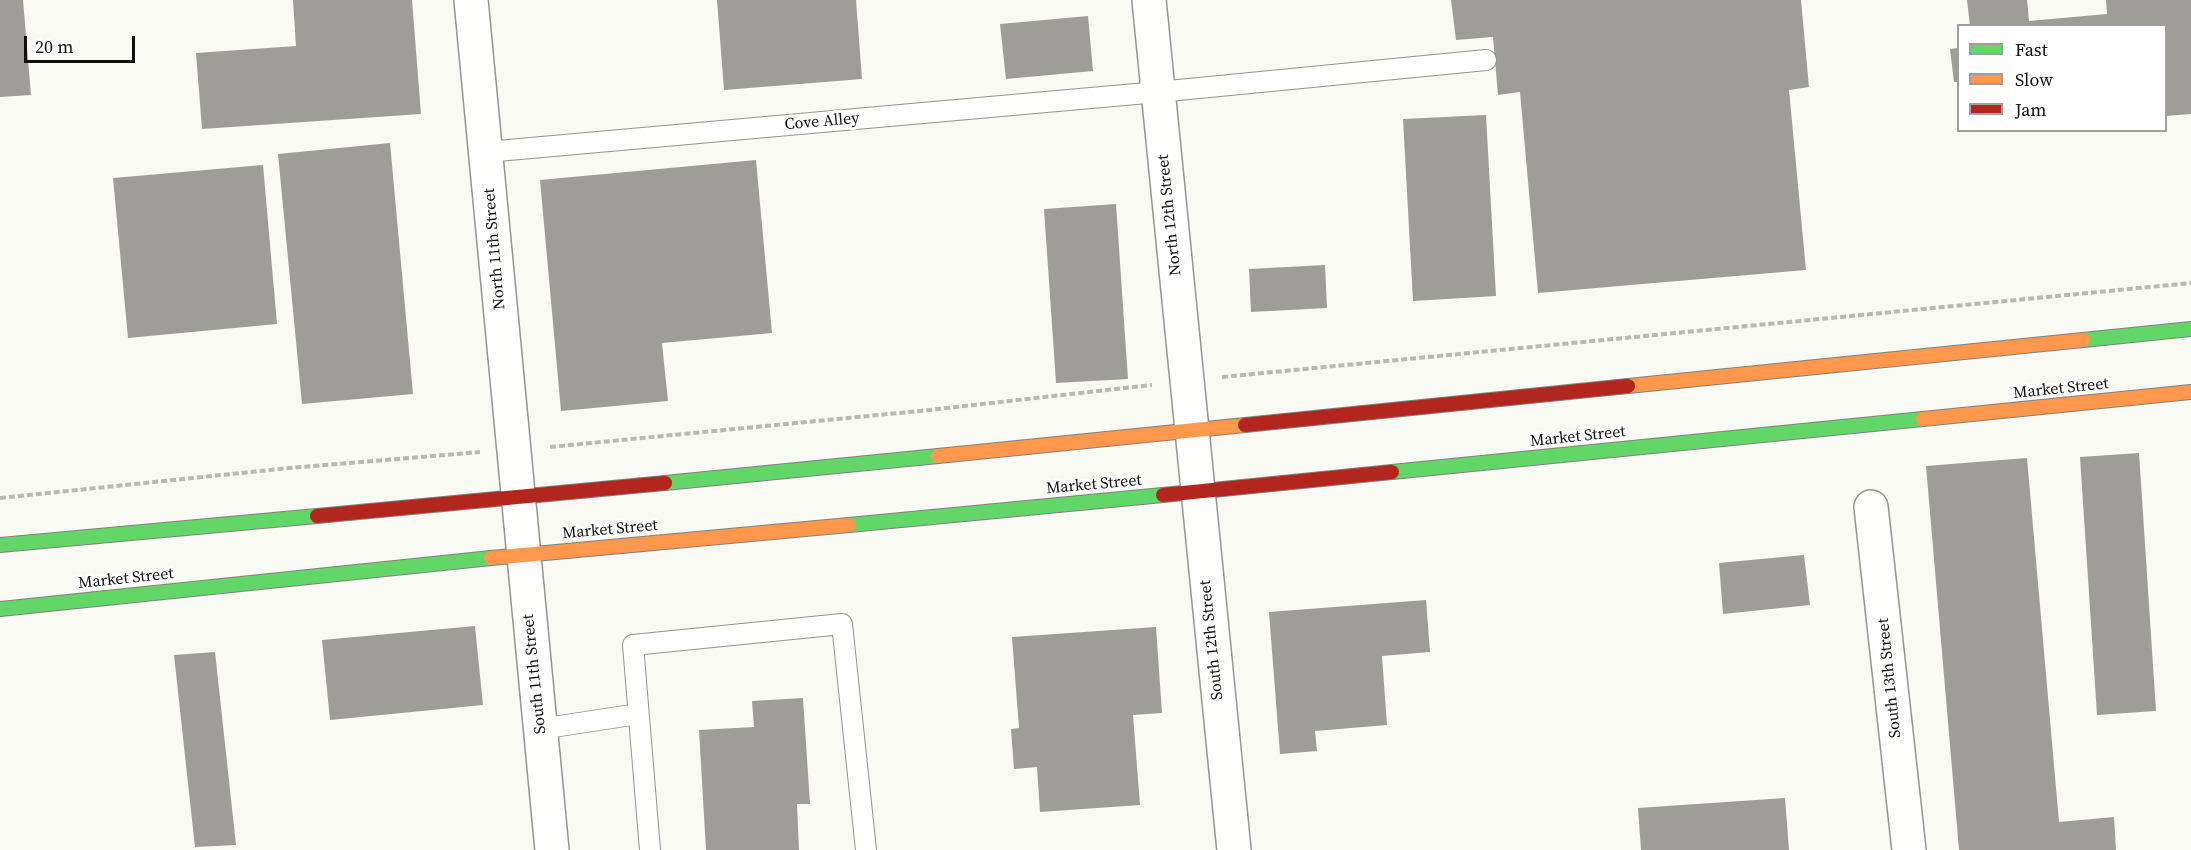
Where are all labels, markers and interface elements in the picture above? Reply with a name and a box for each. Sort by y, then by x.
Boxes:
scale bar [27,24,138,62]
legend [1957,24,2167,132]
text: 20 m [35,34,73,59]
text: Fast [2015,37,2048,62]
text: Slow [2015,67,2053,92]
text: Jam [2015,97,2047,122]
street label: Cove Alley [784,109,860,135]
street label: North 12th Street [1154,153,1186,277]
street label: North 11th Street [480,187,510,311]
street label: Market Street [2012,374,2110,404]
street label: Market Street [1529,422,1627,452]
street label: Market Street [1046,471,1142,499]
street label: Market Street [562,516,658,544]
street label: Market Street [77,564,175,594]
street label: South 12th Street [1196,579,1228,701]
street label: South 11th Street [519,613,551,735]
street label: South 13th Street [1874,617,1906,739]

